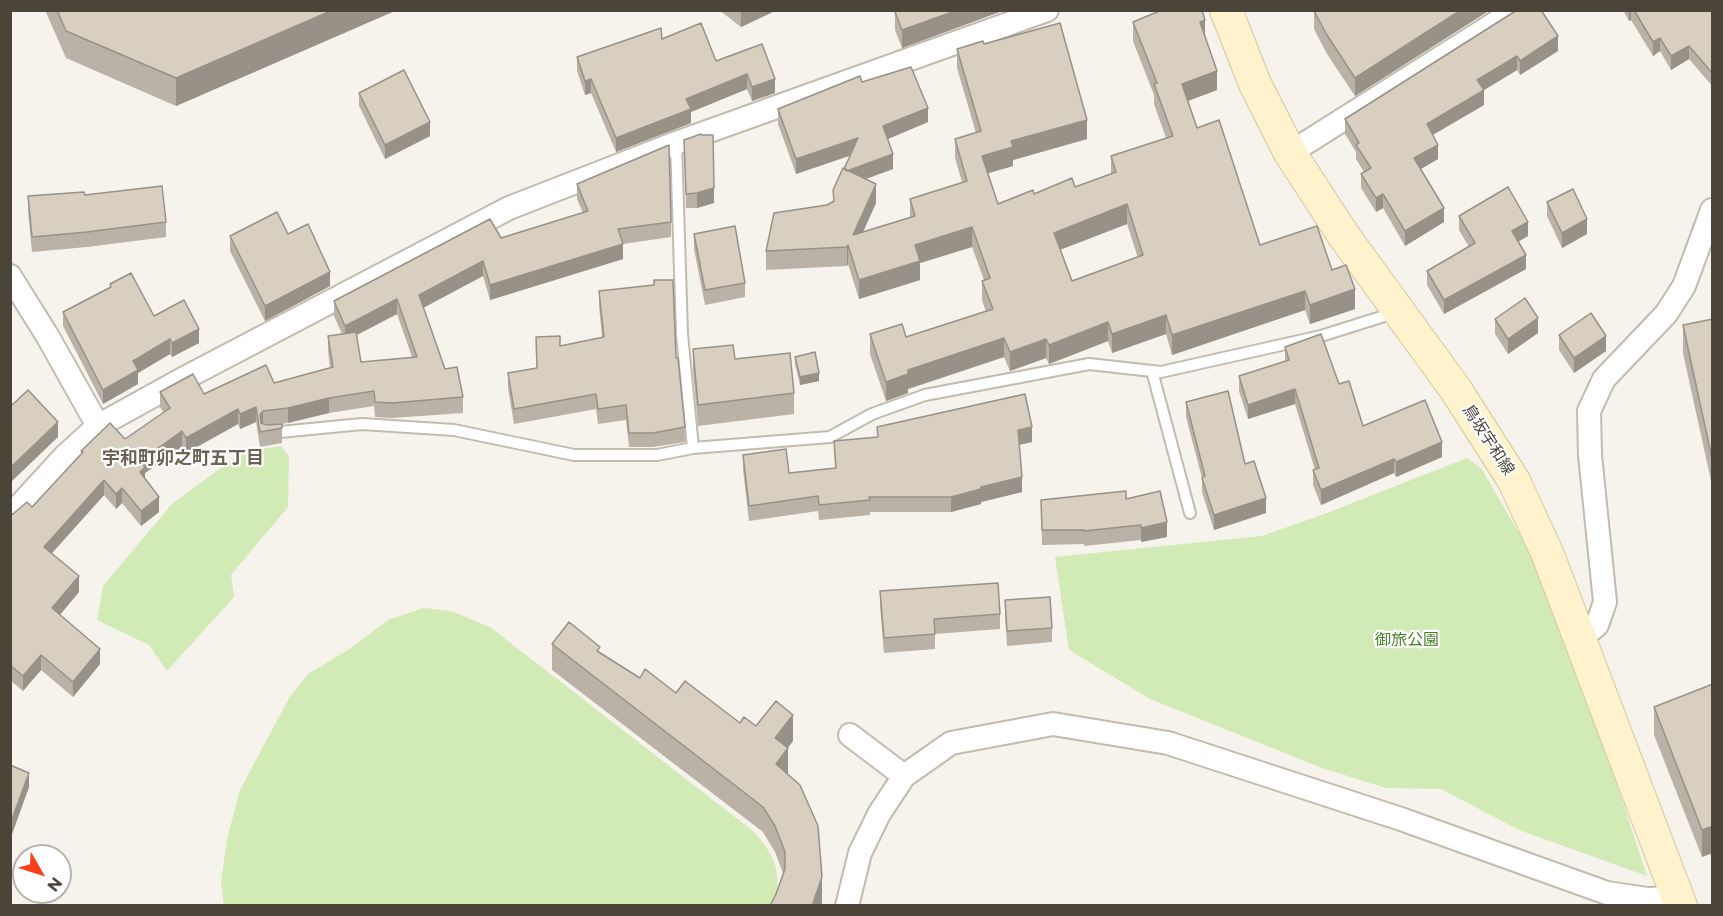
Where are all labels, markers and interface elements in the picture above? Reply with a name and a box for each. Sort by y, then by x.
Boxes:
street label: 鳥坂宇和線 [1458,401,1518,479]
district label: 宇和町卯之町五丁目 [102,448,264,470]
park label: 御旅公園 [1375,630,1439,650]
north arrow [12,844,72,904]
text: N [43,873,66,895]

